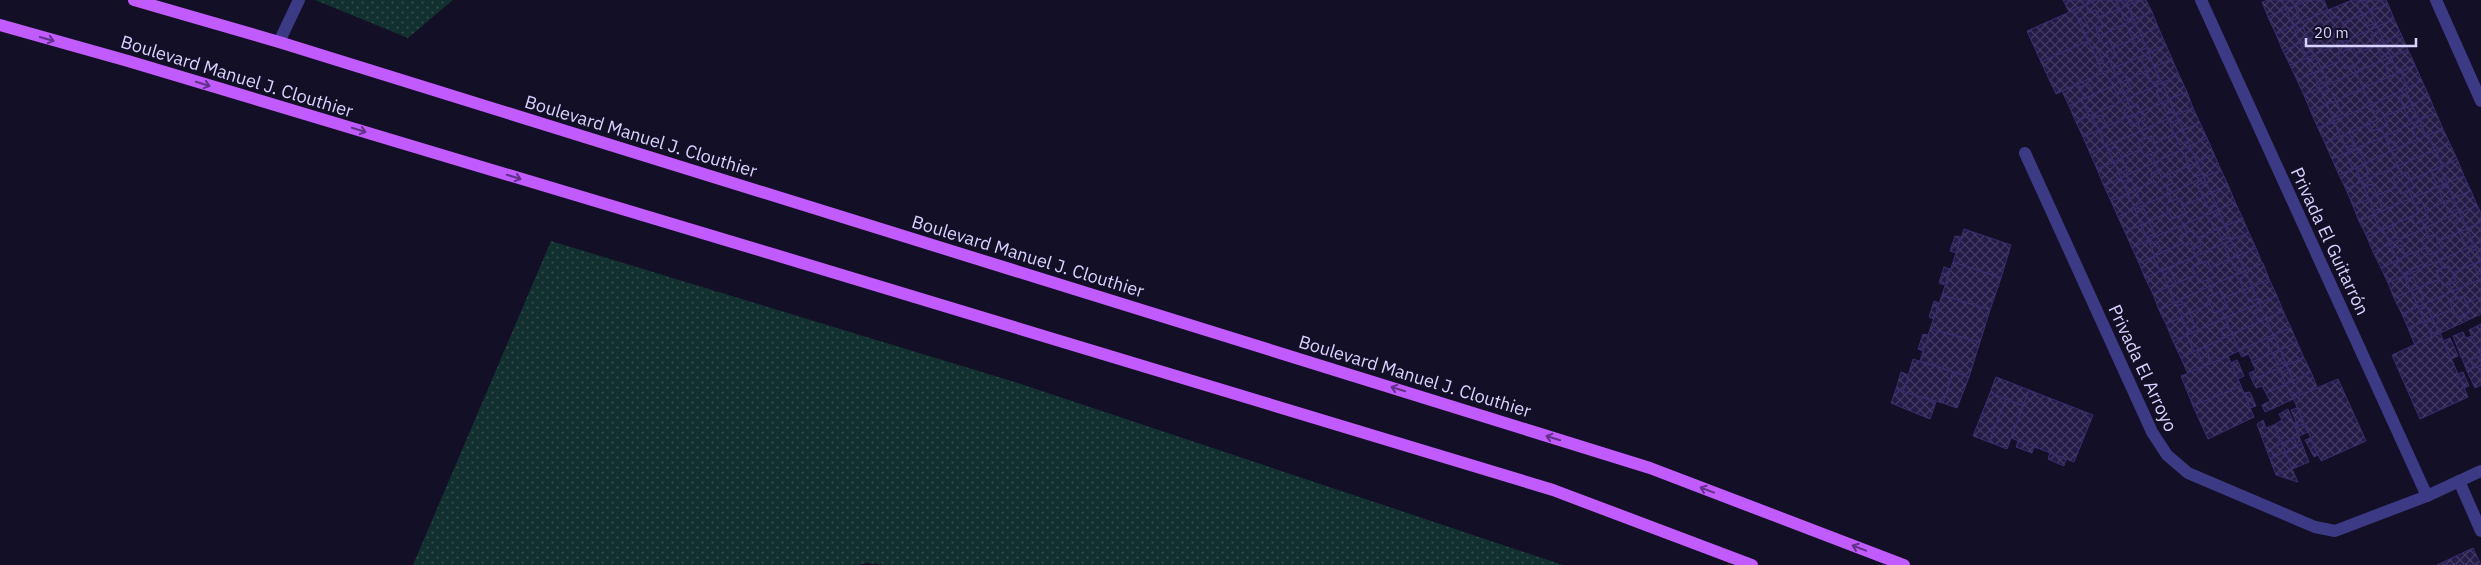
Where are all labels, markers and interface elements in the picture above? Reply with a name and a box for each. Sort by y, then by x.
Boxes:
scale bar [2306,15,2416,47]
text: 20 m [2314,23,2349,42]
street label: Boulevard Manuel J. Clouthier [118,30,356,122]
one-way arrow [39,34,55,44]
one-way arrow [195,79,211,89]
street label: Boulevard Manuel J. Clouthier [522,90,760,182]
one-way arrow [350,126,366,136]
street label: Privada El Guitarrón [2286,163,2374,319]
one-way arrow [506,172,522,182]
street label: Boulevard Manuel J. Clouthier [909,210,1147,302]
street label: Privada El Arroyo [2103,301,2183,435]
street label: Boulevard Manuel J. Clouthier [1296,330,1534,422]
one-way arrow [1390,384,1406,394]
one-way arrow [1545,432,1561,442]
one-way arrow [1700,484,1715,494]
one-way arrow [1852,542,1867,552]

